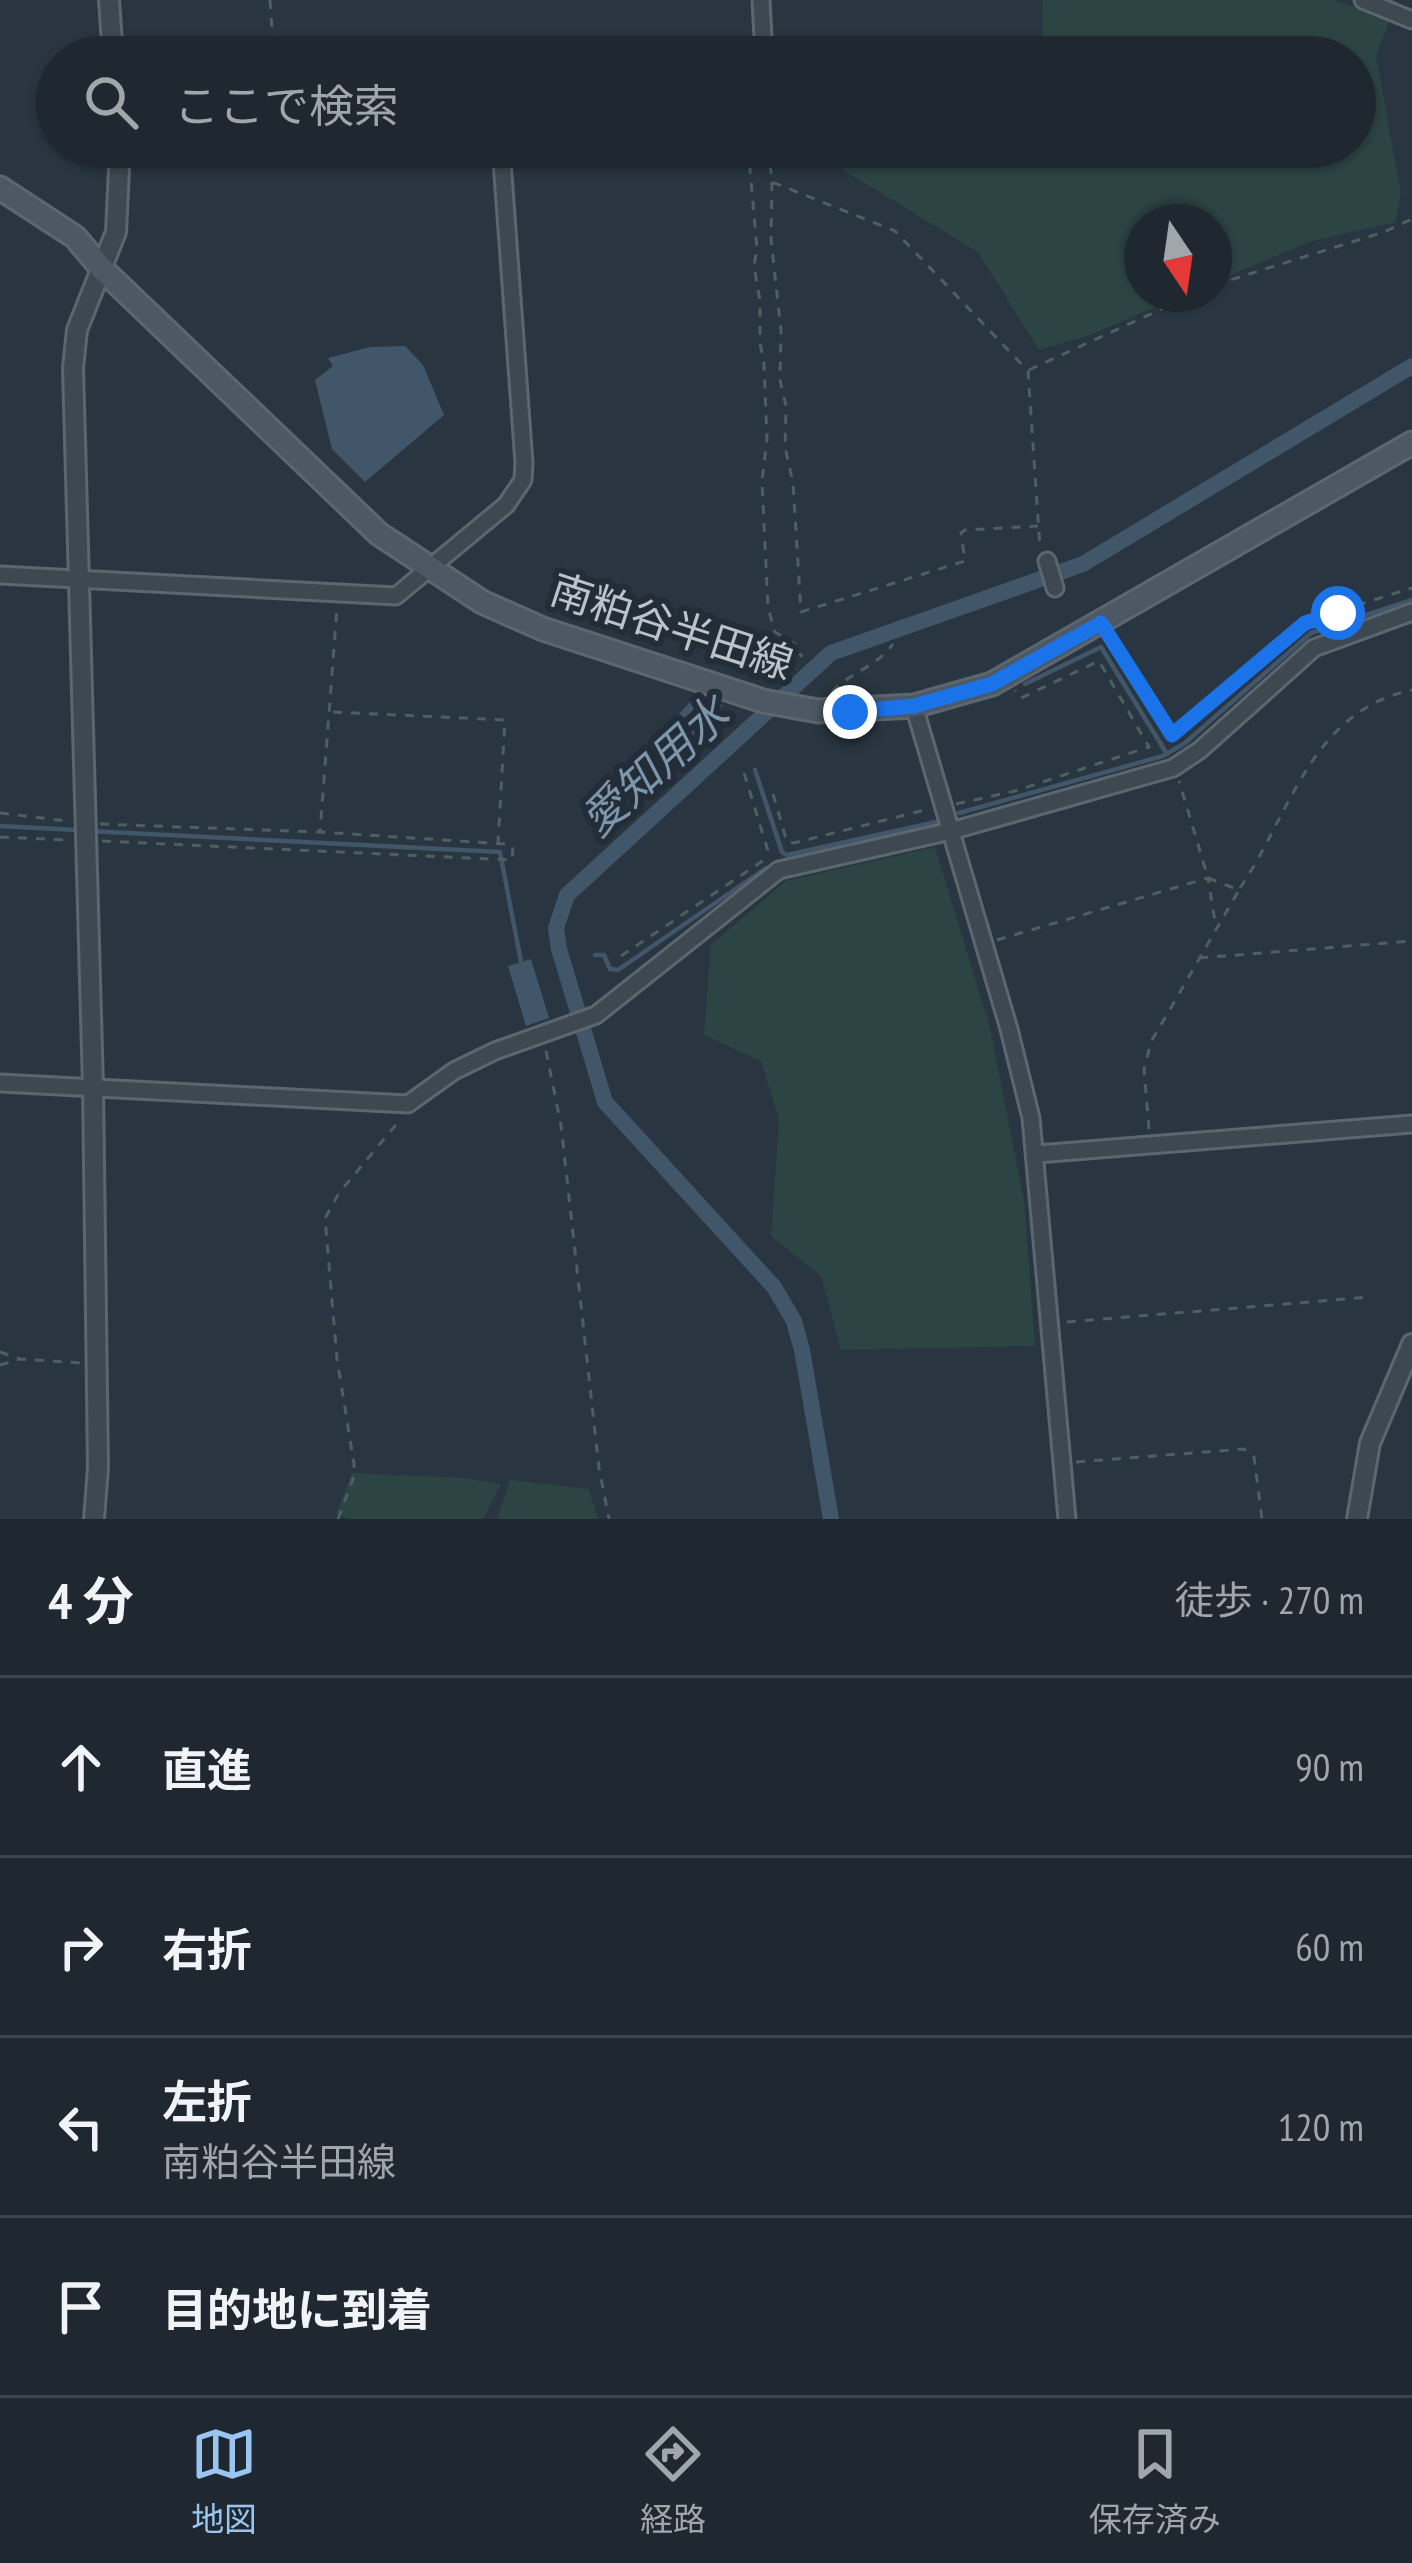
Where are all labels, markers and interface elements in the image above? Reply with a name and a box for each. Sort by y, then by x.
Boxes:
search box [36,36,1376,168]
icon: search [78,69,144,135]
text: ここで検索 [174,76,399,134]
north arrow [1124,204,1232,312]
street label: 南粕谷半田線 [544,561,800,691]
route start [1311,586,1365,640]
water label: 愛知用水 [568,681,744,848]
route end [823,685,877,739]
text: 4 分 [48,1567,134,1633]
text: 徒歩 · 270 m [1175,1574,1364,1625]
icon: ahead [48,1734,114,1800]
text: 直進 [162,1740,252,1798]
text: 90 m [1295,1741,1364,1792]
icon: right [48,1914,114,1980]
text: 右折 [162,1920,252,1978]
text: 60 m [1295,1921,1364,1972]
text: 左折 [162,2072,252,2130]
icon: left [48,2094,114,2160]
text: 120 m [1278,2101,1364,2152]
text: 南粕谷半田線 [162,2136,396,2187]
icon: arrive [48,2274,114,2340]
text: 目的地に到着 [162,2280,432,2338]
tab: 地図 [191,2421,257,2541]
tab: 経路 [640,2421,706,2541]
tab: 保存済み [1089,2421,1221,2541]

